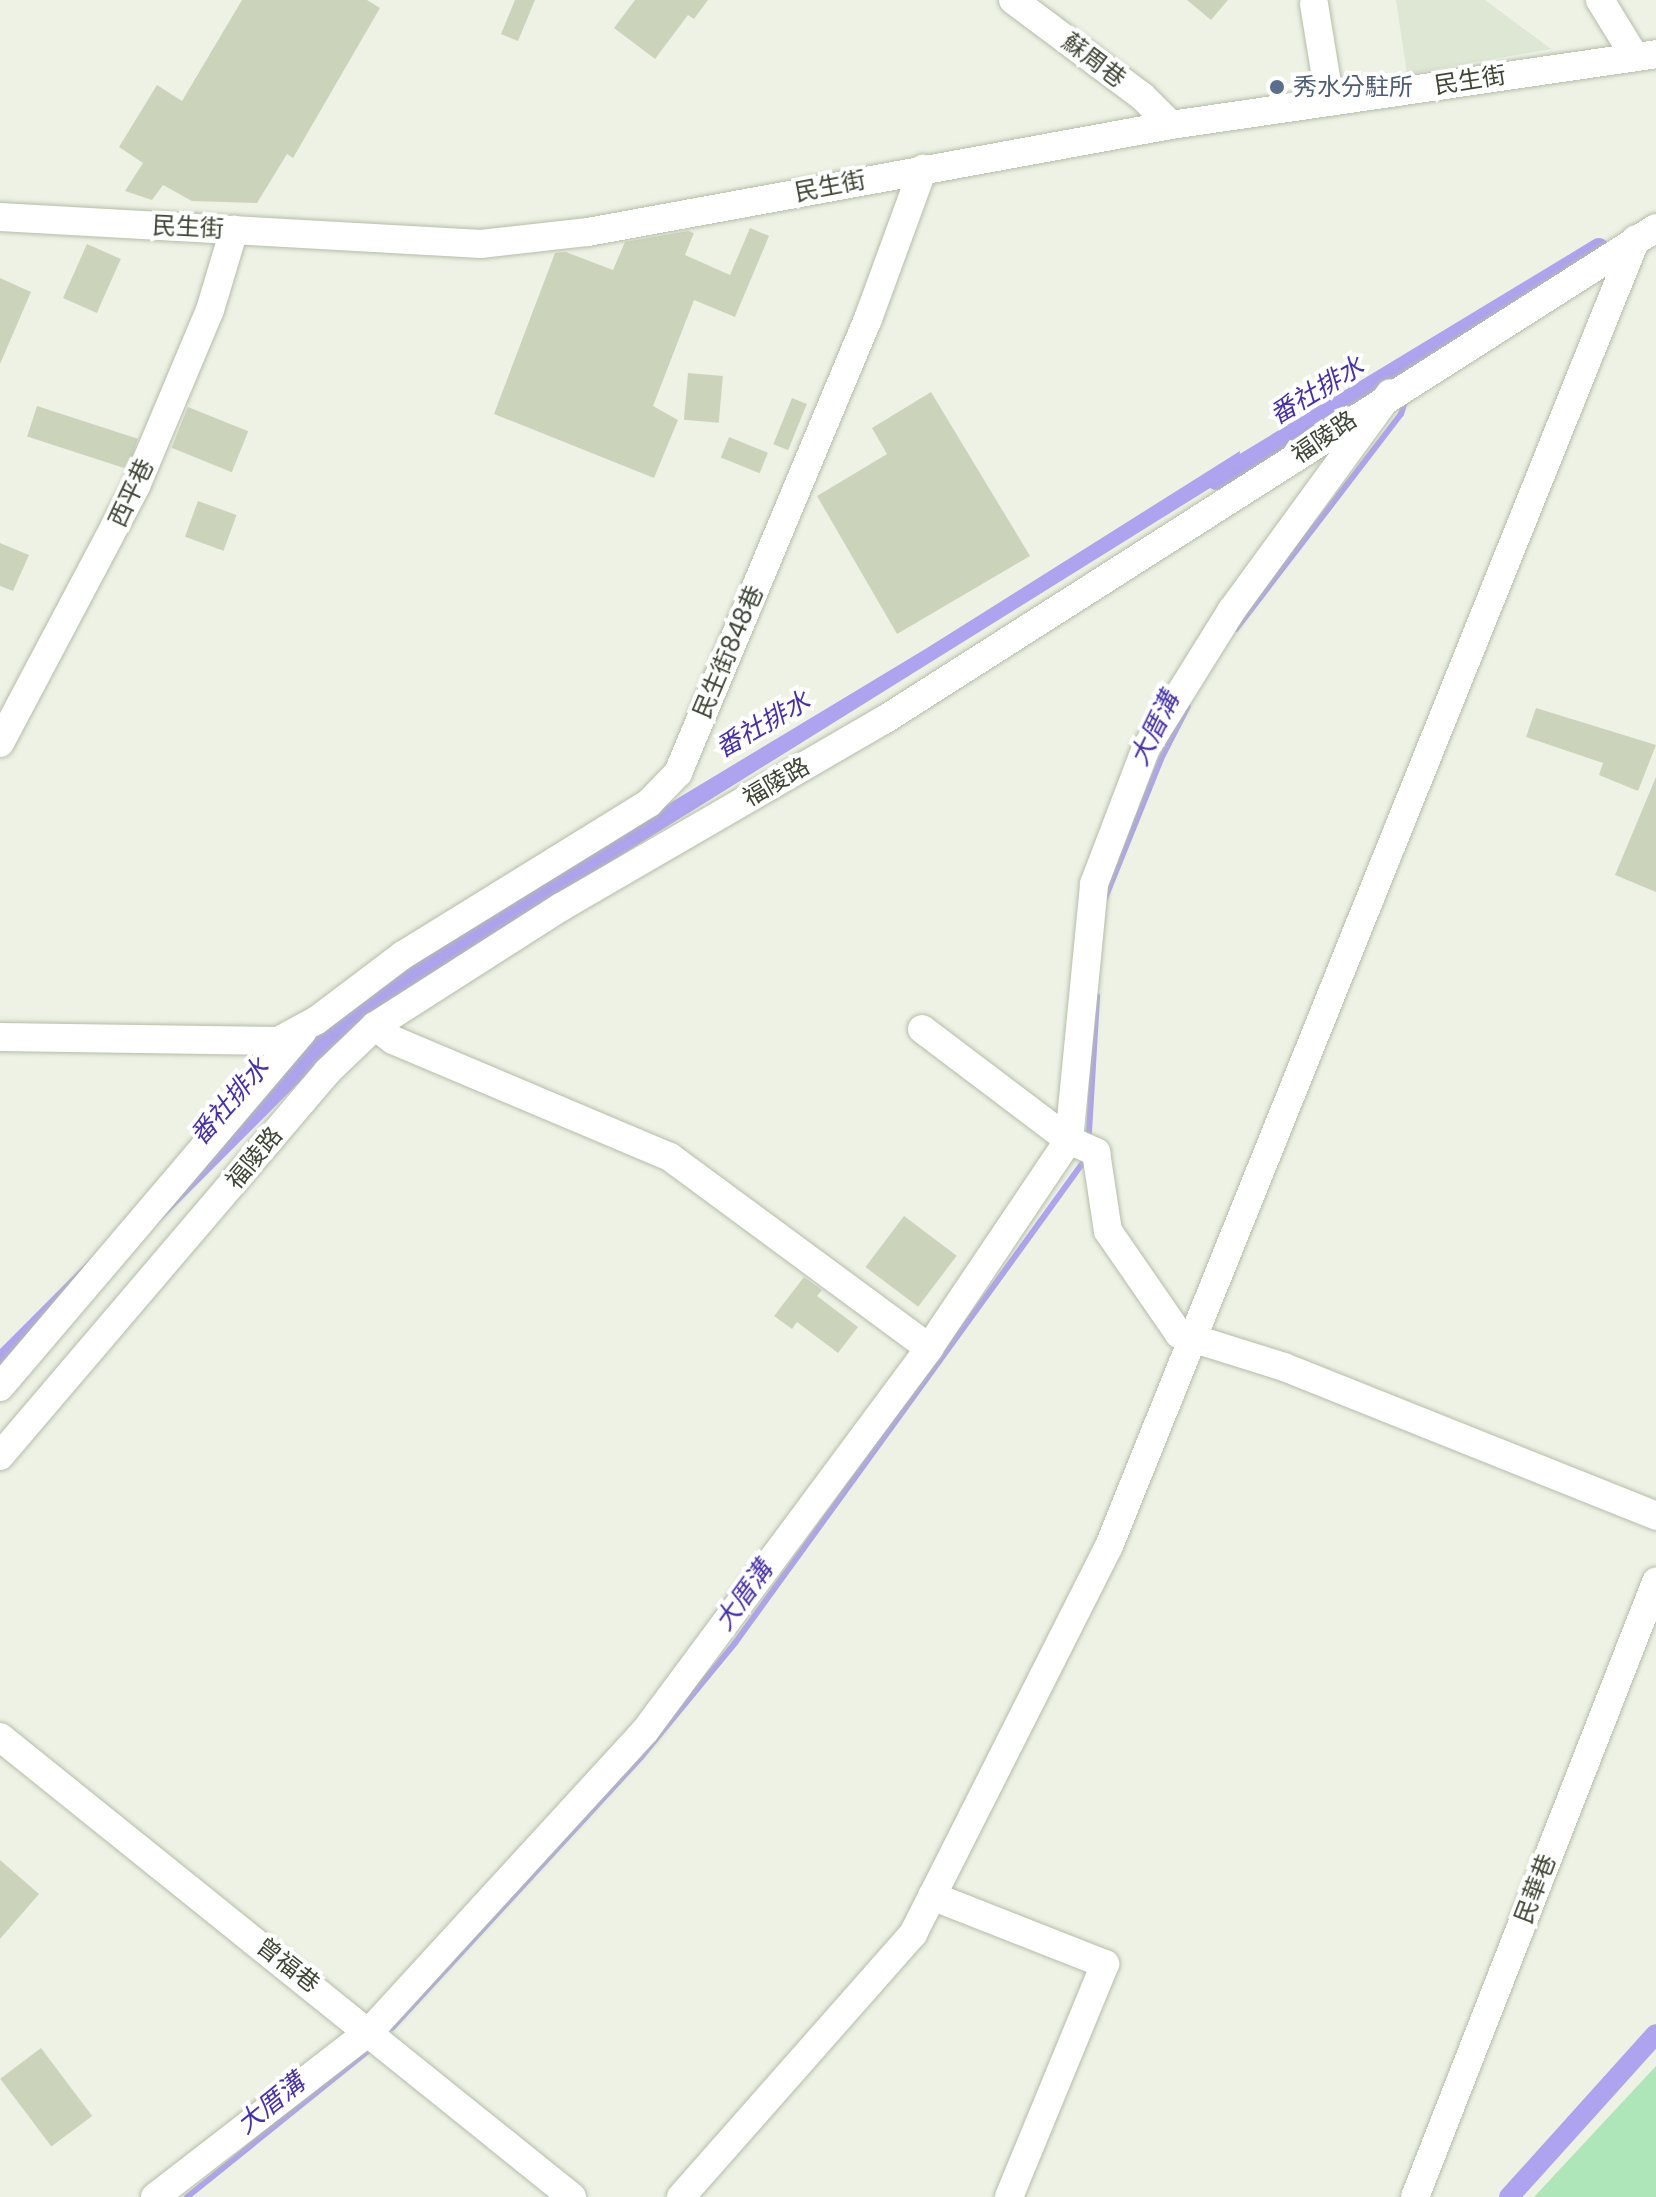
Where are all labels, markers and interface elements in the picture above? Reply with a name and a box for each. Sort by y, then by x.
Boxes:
street label: 蘇周巷 [1057,27,1131,93]
street label: 民生街 [1432,60,1508,100]
place label: 秀水分駐所 [1293,73,1413,101]
marker: 秀水分駐所 [1268,78,1286,96]
street label: 民生街 [792,165,868,207]
street label: 民生街 [151,211,225,243]
water label: 番社排水 [1264,351,1370,431]
street label: 福陵路 [1286,405,1362,469]
street label: 西平巷 [103,454,159,532]
street label: 民生街848巷 [687,581,769,723]
water label: 番社排水 [710,685,816,765]
water label: 大厝溝 [1124,687,1186,771]
street label: 福陵路 [738,752,814,812]
water label: 番社排水 [184,1053,276,1151]
street label: 福陵路 [220,1121,288,1195]
water label: 大厝溝 [708,1555,780,1637]
street label: 民華巷 [1509,1850,1561,1928]
street label: 曾福巷 [251,1931,325,1999]
water label: 大厝溝 [231,2067,311,2141]

